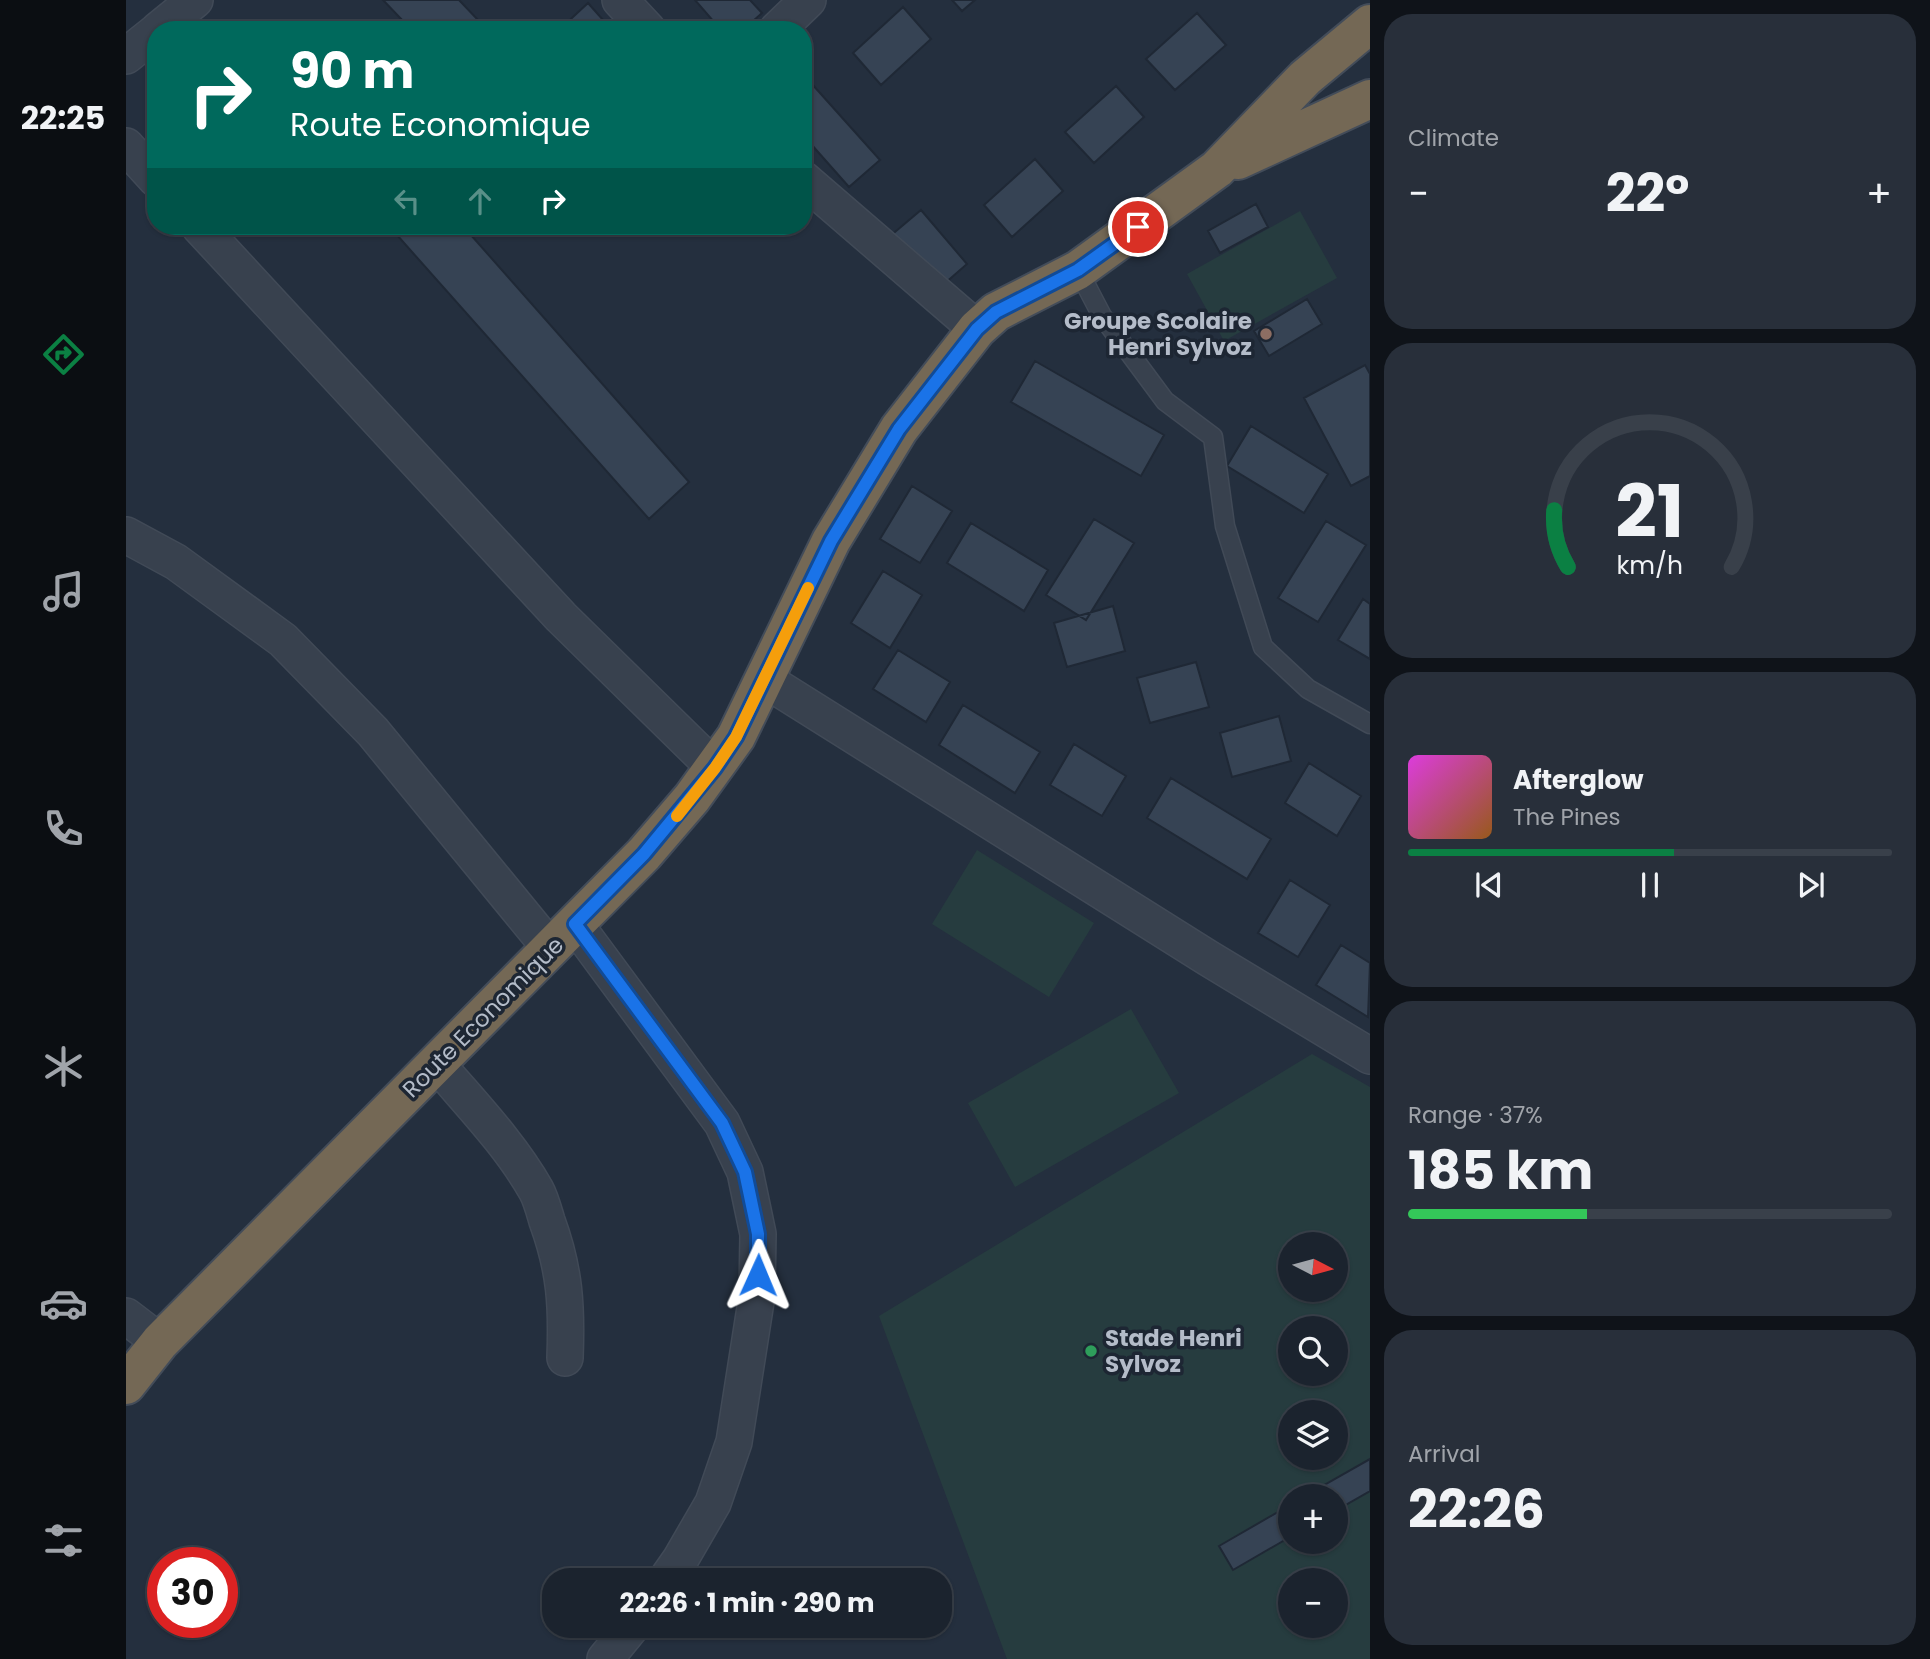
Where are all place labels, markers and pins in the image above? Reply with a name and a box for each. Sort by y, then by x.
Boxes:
pin [1108,197,1168,257]
place label: Groupe Scolaire Henri Sylvoz [1064,305,1252,363]
marker: Groupe Scolaire Henri Sylvoz [1258,326,1274,342]
place label: Stade Henri Sylvoz [1105,1322,1242,1380]
marker: Stade Henri Sylvoz [1083,1343,1099,1359]

